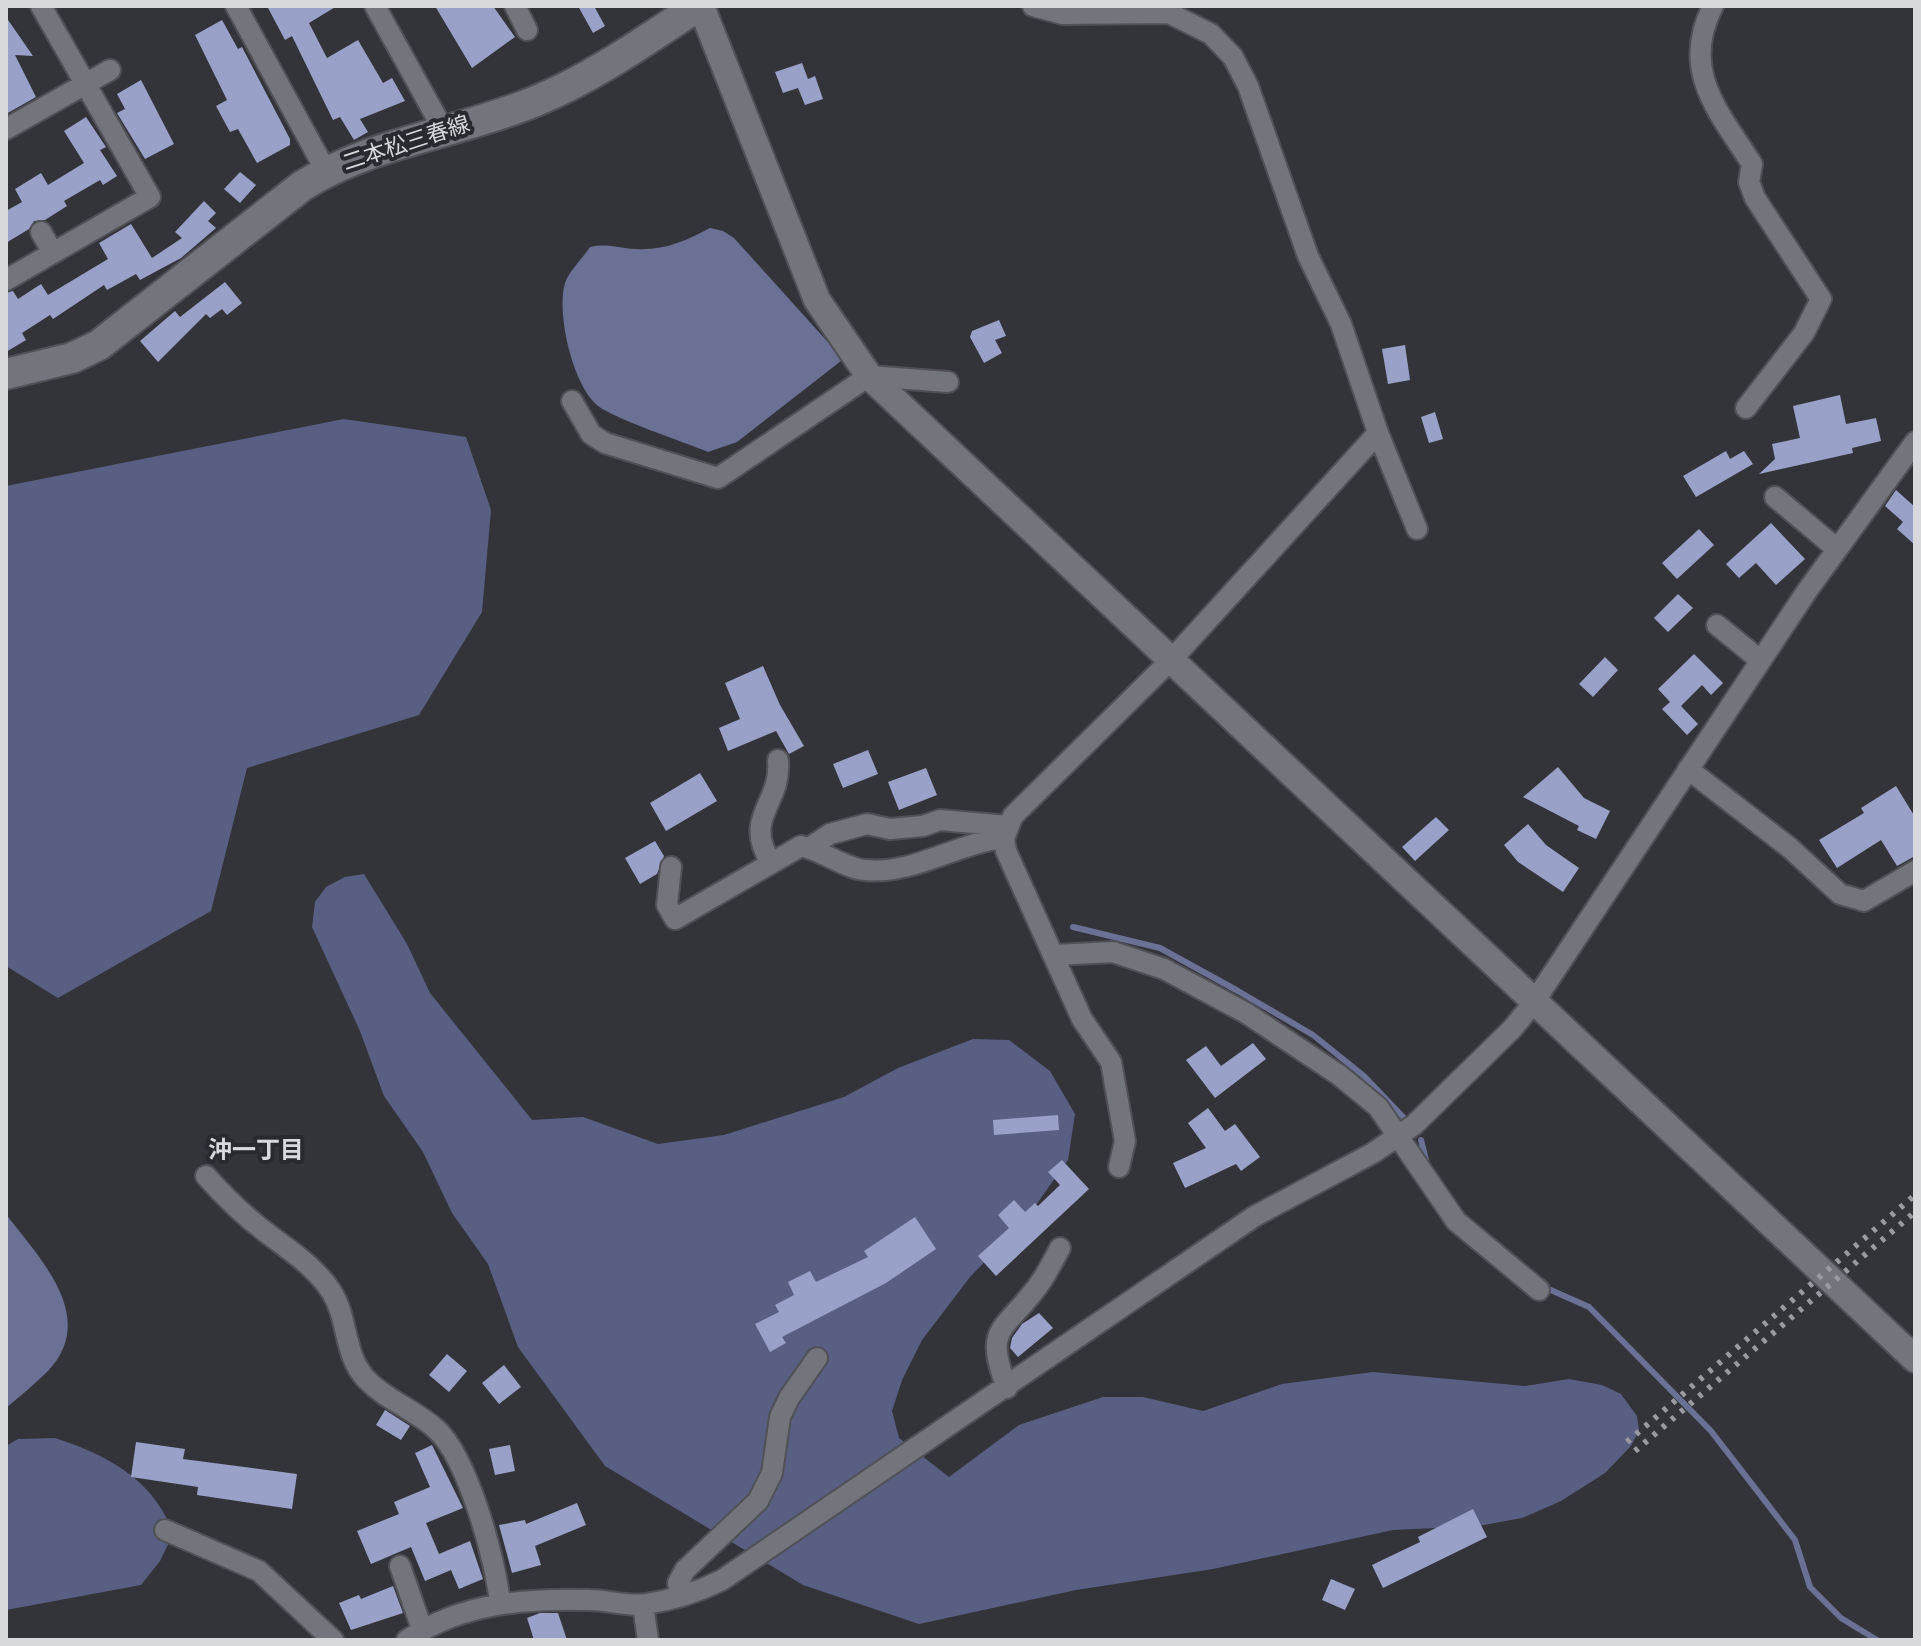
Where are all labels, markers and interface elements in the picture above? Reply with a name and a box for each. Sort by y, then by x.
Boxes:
street label: 二本松三春線 [339,109,473,177]
district label: 沖一丁目 [208,1134,304,1165]

